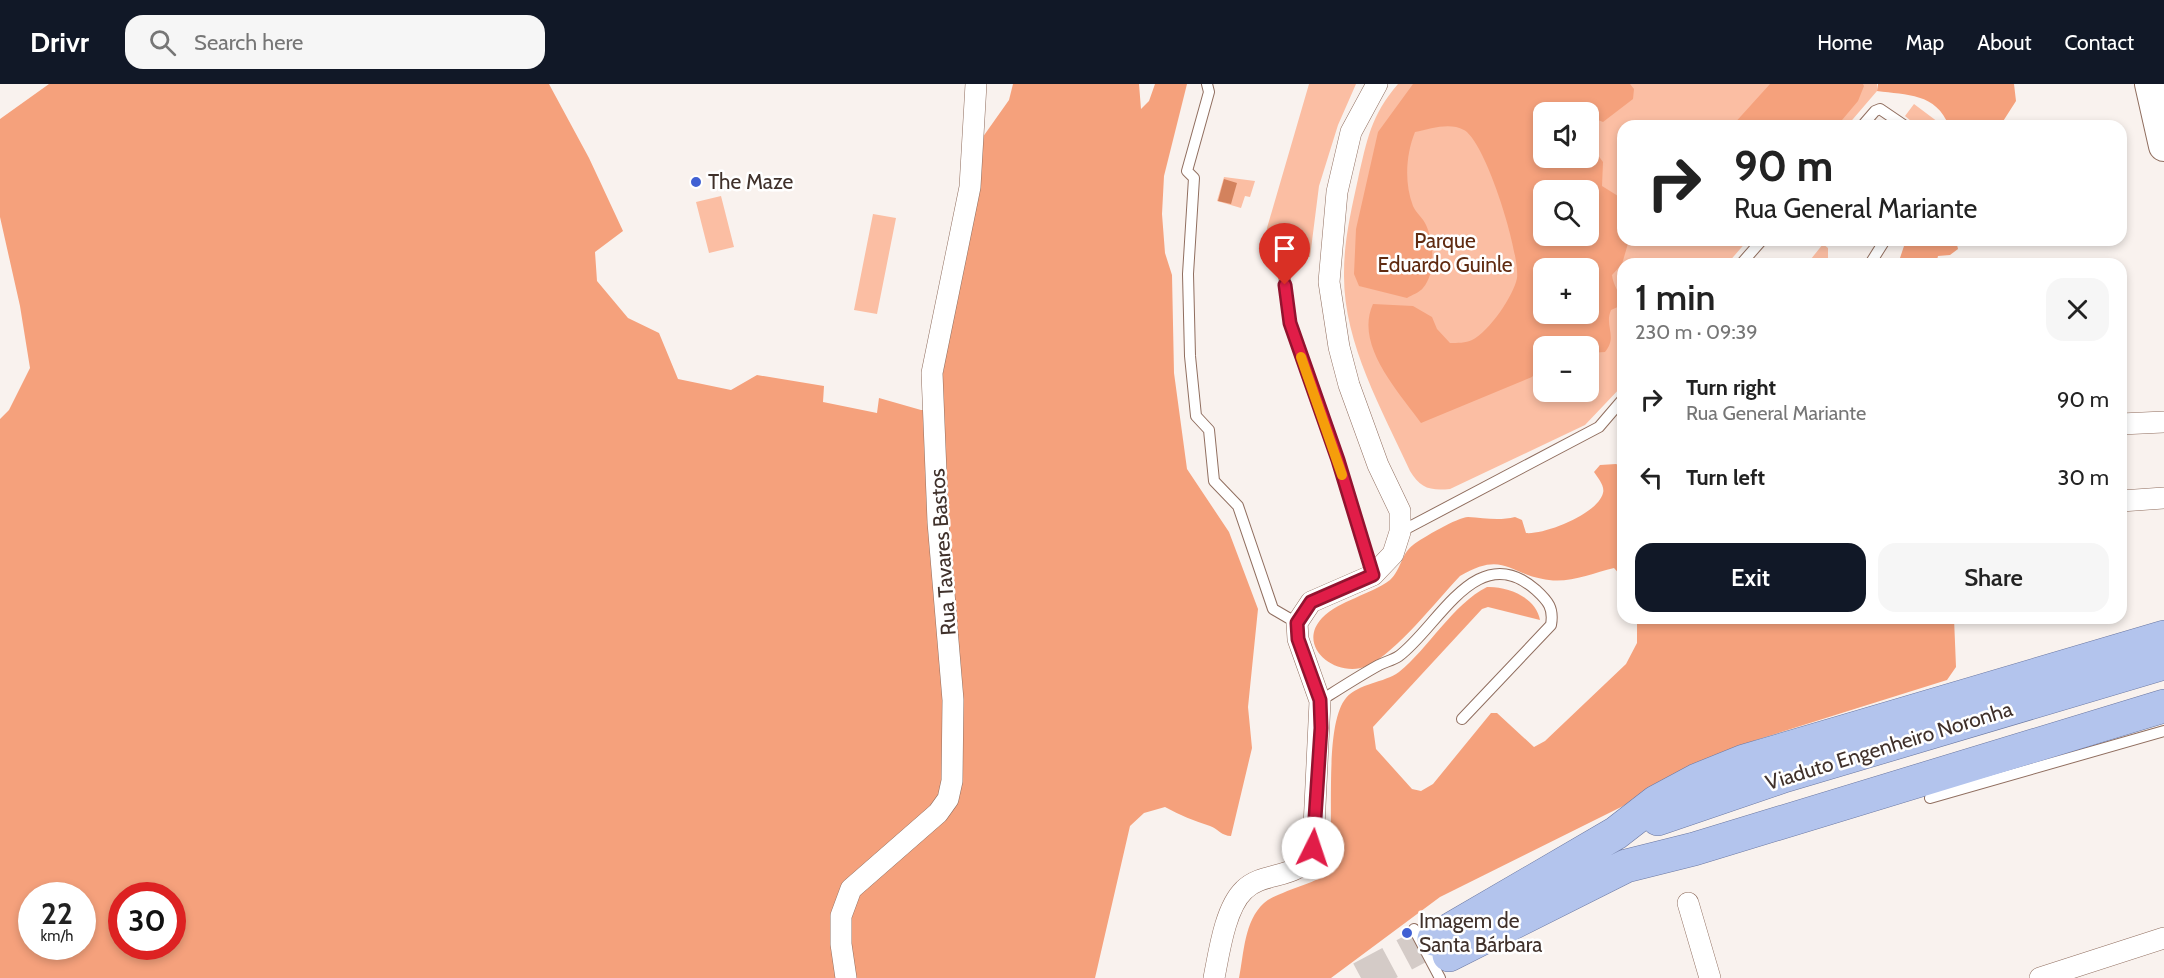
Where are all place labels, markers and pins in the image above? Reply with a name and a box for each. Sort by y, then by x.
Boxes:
place label: The Maze [708,169,794,194]
marker: The Maze [689,175,703,189]
pin [1259,223,1310,285]
place label: Imagem de Santa Bárbara [1419,908,1542,957]
marker: Imagem de Santa Bárbara [1400,926,1414,940]

